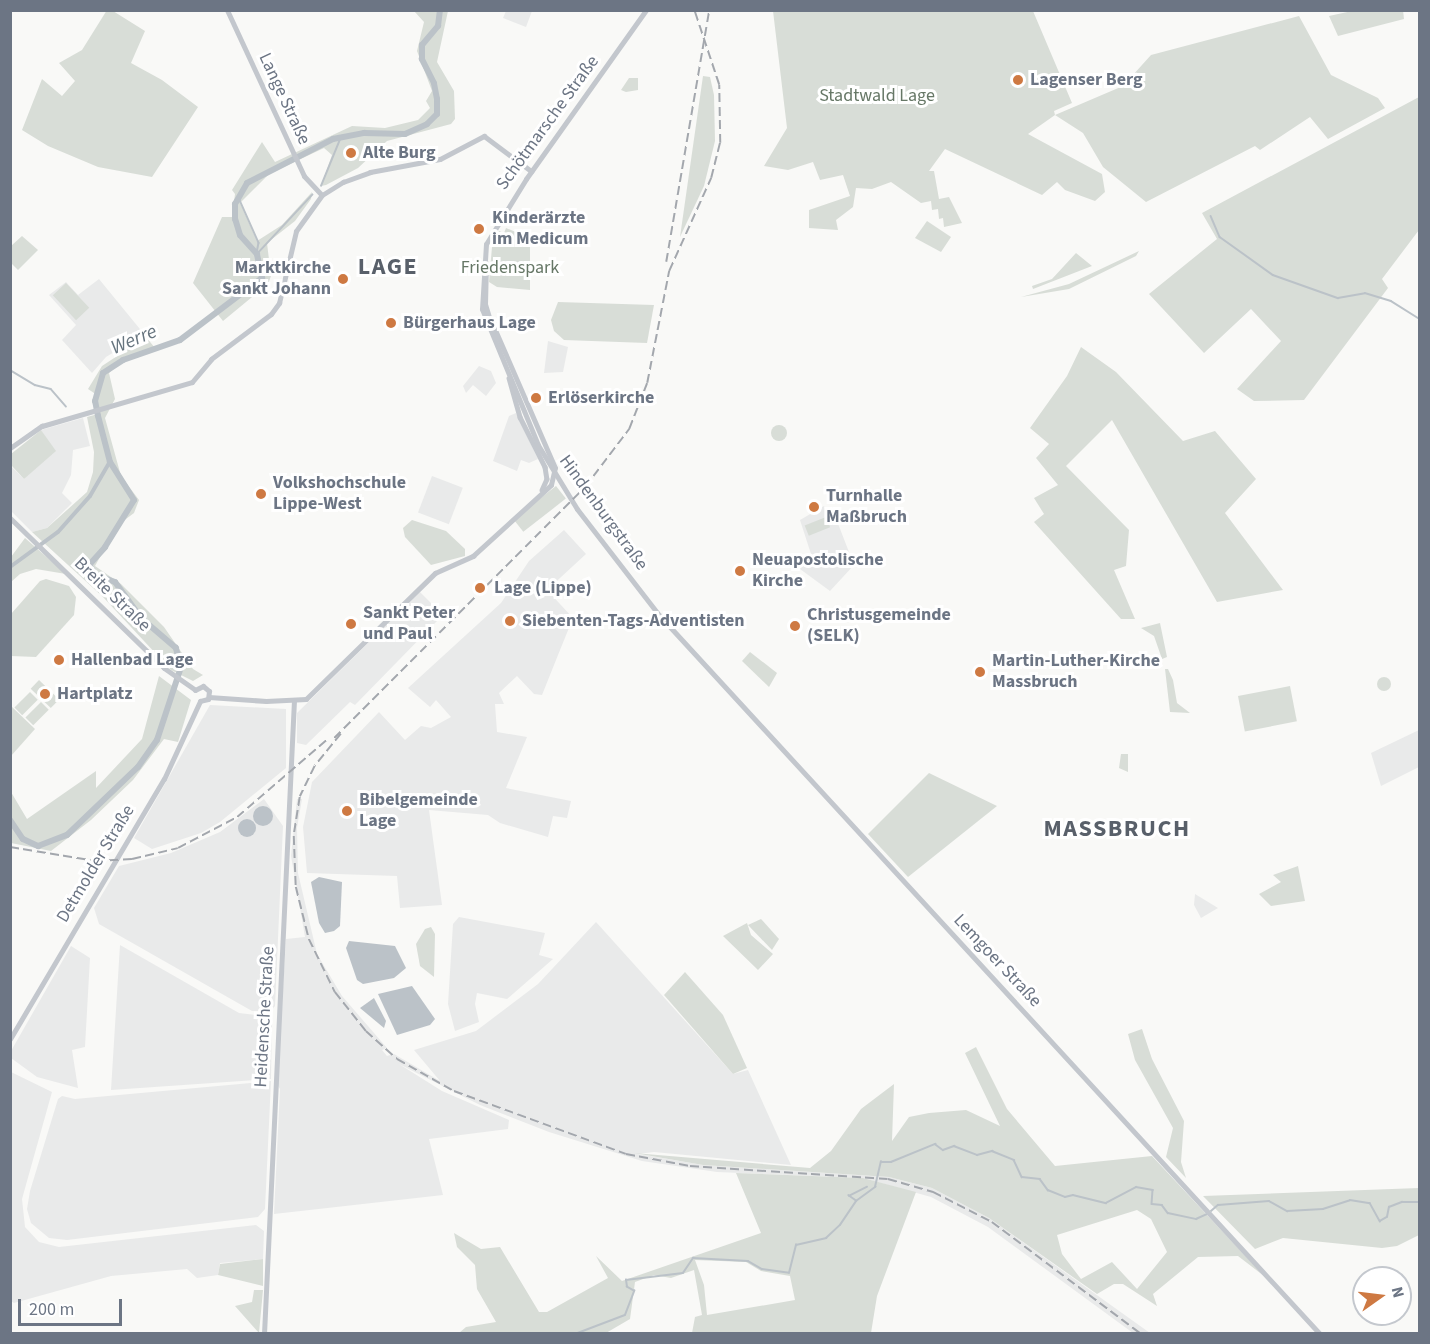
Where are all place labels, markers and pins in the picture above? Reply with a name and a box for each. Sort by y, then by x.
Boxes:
place label: Lagenser Berg [1030,69,1143,91]
marker: Lagenser Berg [1011,73,1025,87]
place label: Alte Burg [363,142,436,164]
marker: Alte Burg [344,146,358,160]
place label: Kinderärzte im Medicum [492,208,588,250]
marker: Kinderärzte im Medicum [470,220,488,238]
place label: Marktkirche Sankt Johann [222,258,331,300]
marker: Marktkirche Sankt Johann [336,272,350,286]
place label: Bürgerhaus Lage [403,312,536,334]
marker: Bürgerhaus Lage [384,316,398,330]
place label: Erlöserkirche [548,387,654,409]
marker: Erlöserkirche [529,391,543,405]
place label: Volkshochschule Lippe-West [273,473,406,516]
place label: Turnhalle Maßbruch [826,486,907,528]
marker: Volkshochschule Lippe-West [254,487,268,501]
marker: Turnhalle Maßbruch [807,500,821,514]
place label: Neuapostolische Kirche [752,550,884,592]
marker: Neuapostolische Kirche [733,564,747,578]
place label: Lage (Lippe) [494,577,592,599]
marker: Lage (Lippe) [471,579,489,597]
place label: Sankt Peter und Paul [363,603,455,646]
place label: Christusgemeinde (SELK) [807,605,951,648]
place label: Siebenten-Tags-Adventisten [522,610,745,632]
marker: Siebenten-Tags-Adventisten [503,614,517,628]
marker: Sankt Peter und Paul [344,617,358,631]
marker: Christusgemeinde (SELK) [788,619,802,633]
place label: Hallenbad Lage [71,649,193,671]
place label: Martin-Luther-Kirche Massbruch [992,651,1160,694]
marker: Hallenbad Lage [52,653,66,667]
marker: Martin-Luther-Kirche Massbruch [973,665,987,679]
place label: Hartplatz [57,683,132,705]
marker: Hartplatz [38,687,52,701]
place label: Bibelgemeinde Lage [359,790,478,832]
marker: Bibelgemeinde Lage [340,804,354,818]

